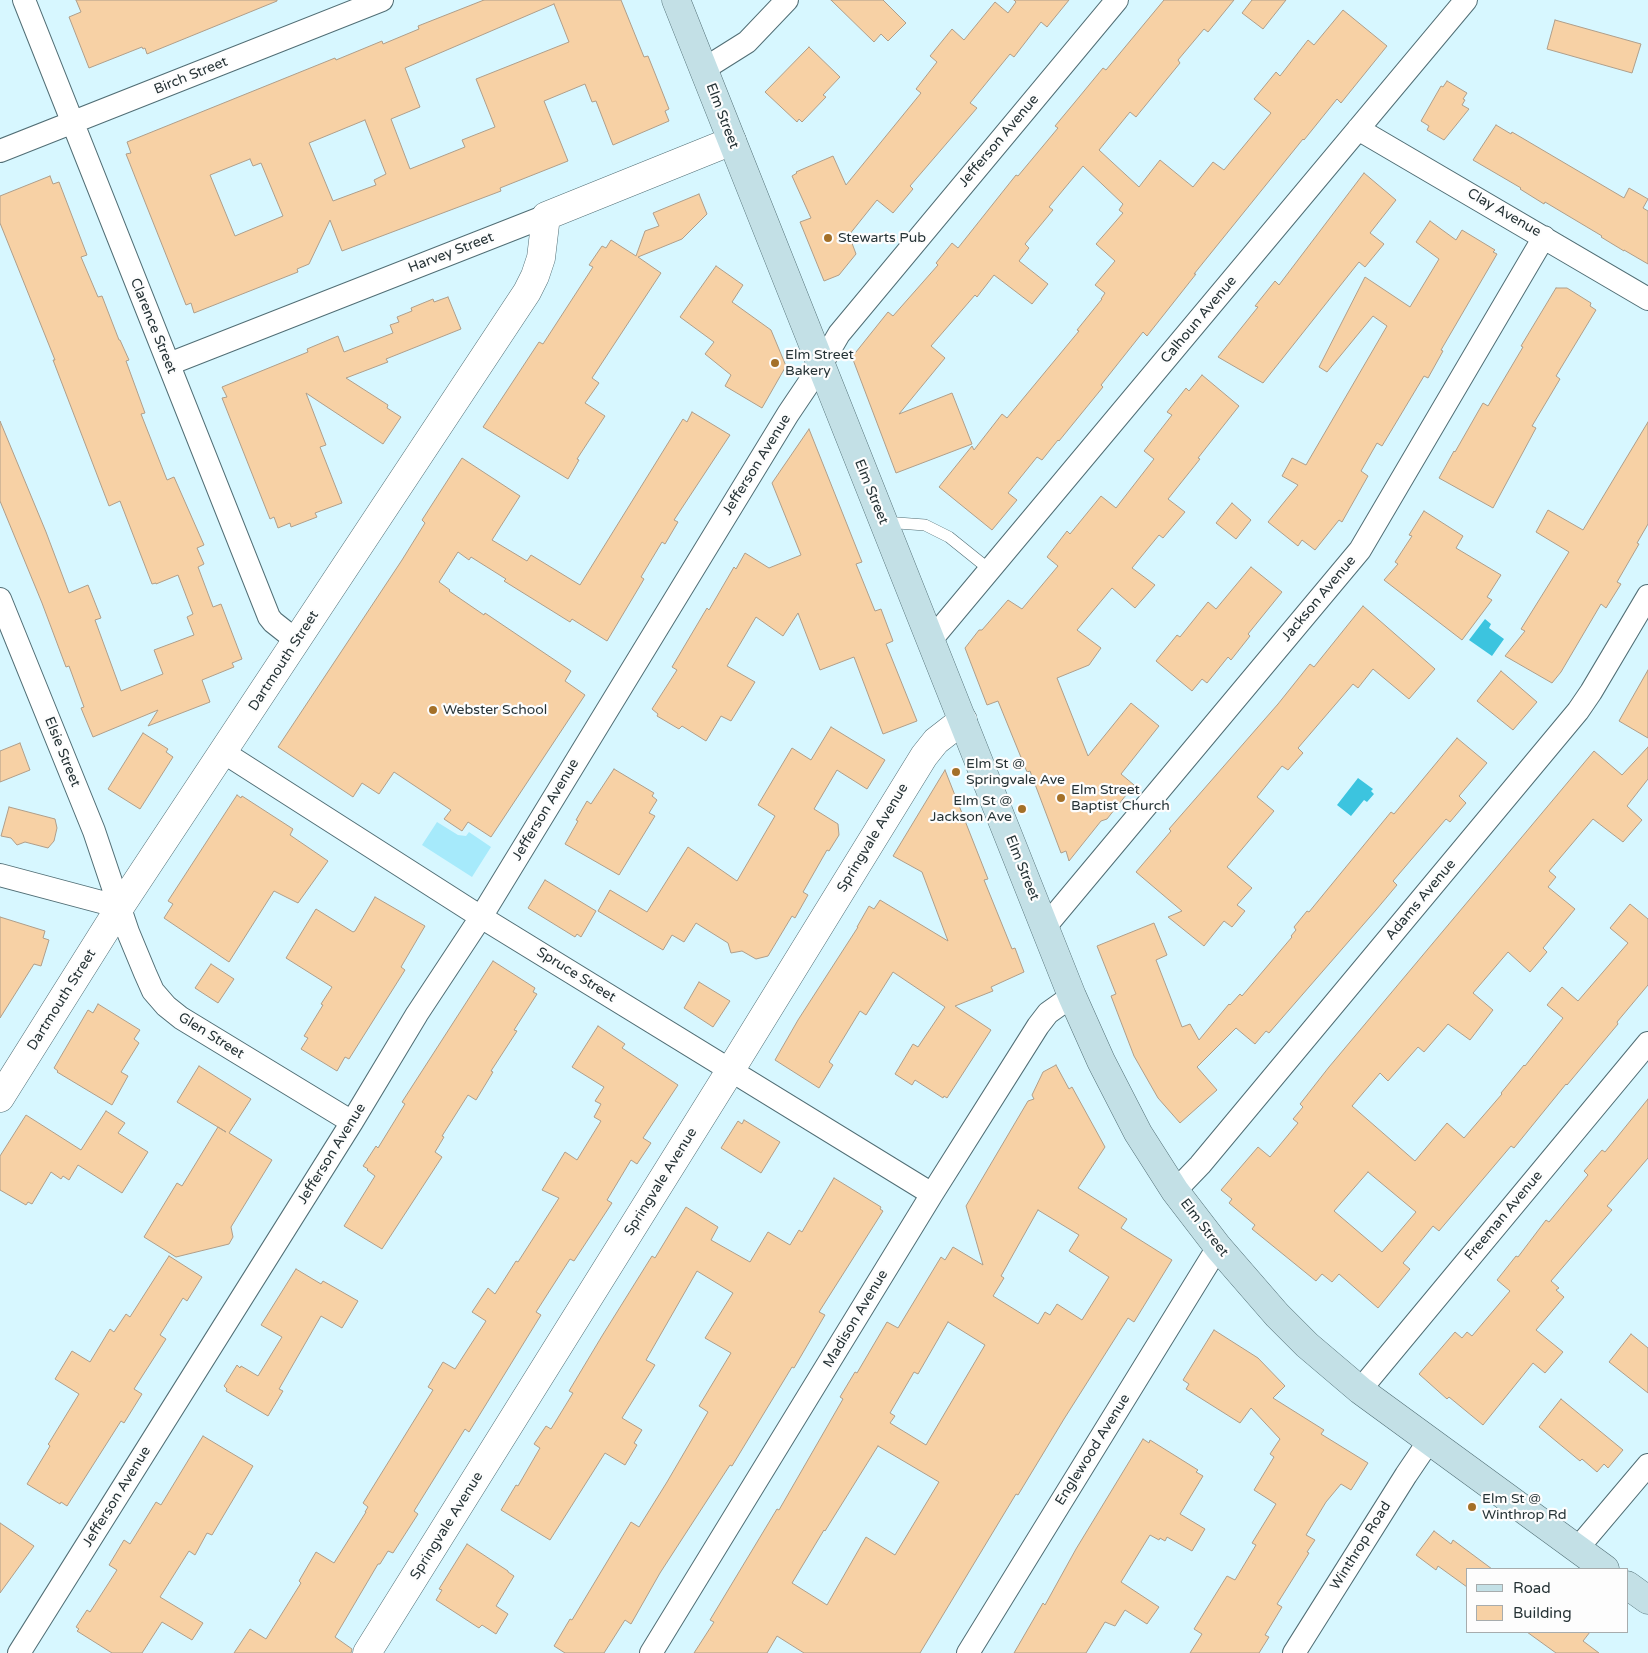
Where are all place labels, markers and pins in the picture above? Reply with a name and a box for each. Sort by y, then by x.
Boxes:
place label: Stewarts Pub [838,230,926,246]
marker: Stewarts Pub [822,232,834,244]
place label: Elm Street Bakery [785,347,854,380]
marker: Elm Street Bakery [769,357,781,369]
place label: Webster School [443,702,547,718]
marker: Webster School [427,704,439,716]
place label: Elm St @ Springvale Ave [966,756,1065,789]
marker: Elm St @ Springvale Ave [950,766,962,778]
place label: Elm Street Baptist Church [1071,782,1170,814]
marker: Elm Street Baptist Church [1055,792,1067,804]
place label: Elm St @ Jackson Ave [930,793,1012,826]
marker: Elm St @ Jackson Ave [1016,803,1028,815]
place label: Elm St @ Winthrop Rd [1482,1491,1567,1524]
marker: Elm St @ Winthrop Rd [1466,1501,1478,1513]

